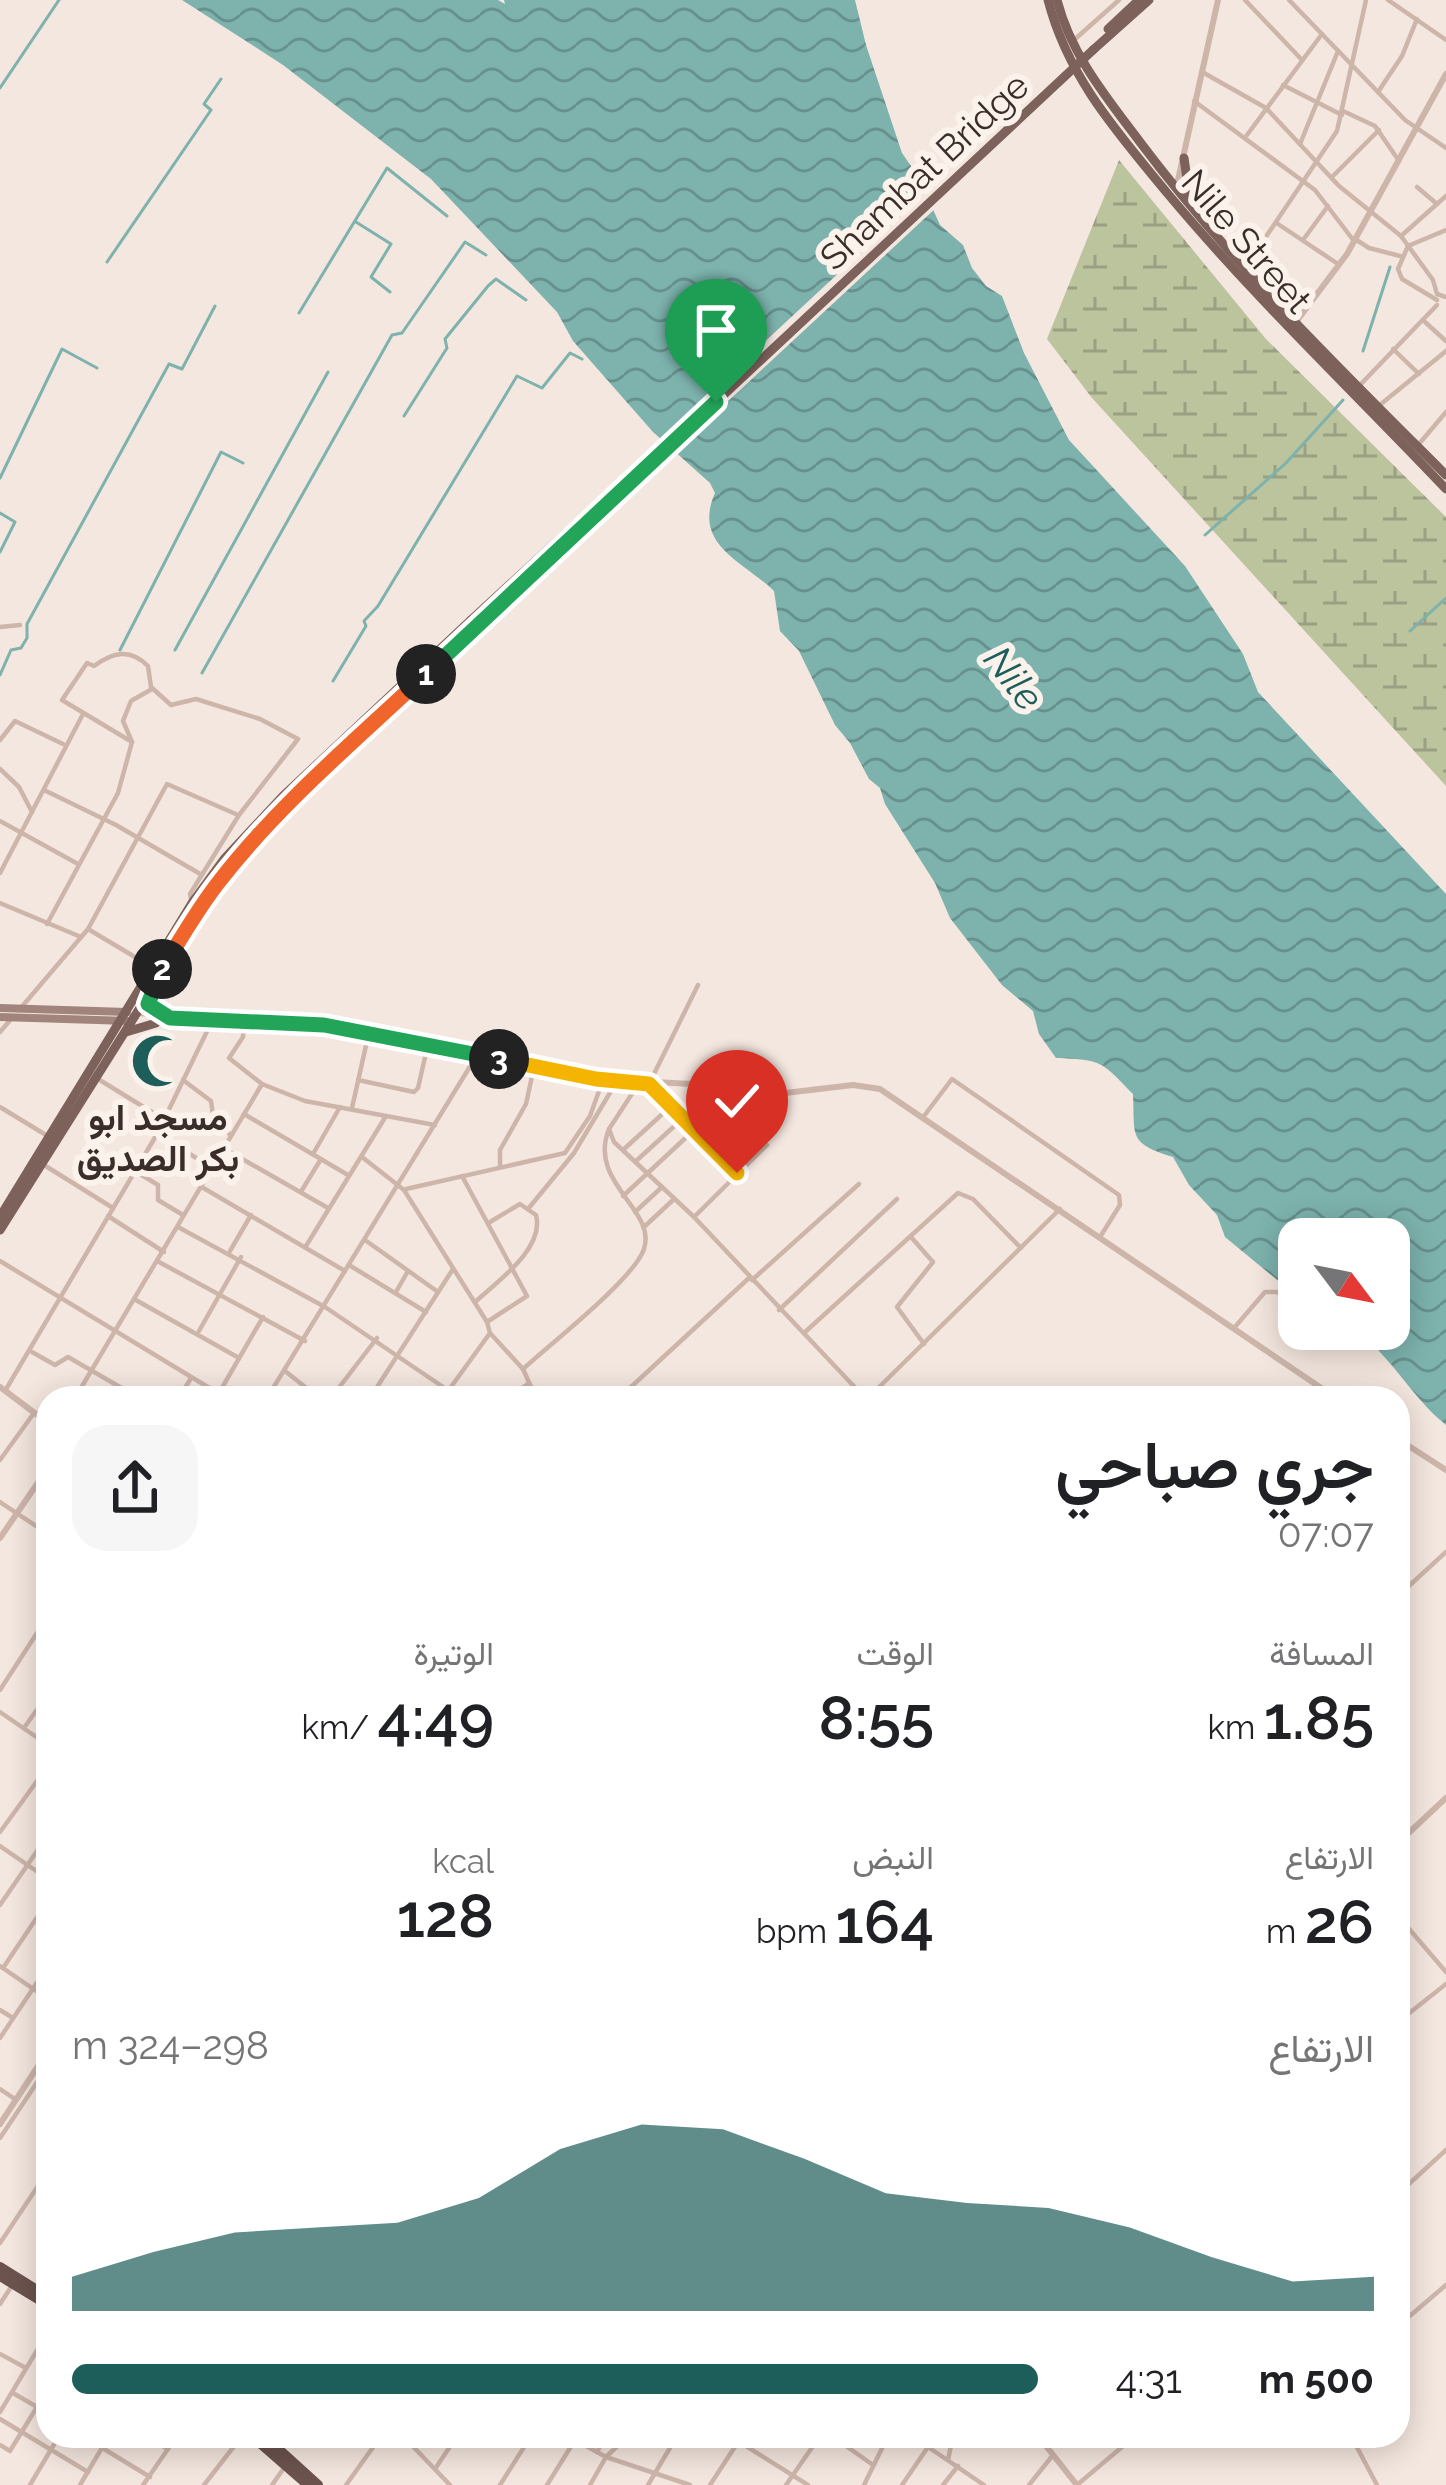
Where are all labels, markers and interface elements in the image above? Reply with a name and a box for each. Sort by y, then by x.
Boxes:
street label: Shambat Bridge [811,64,1037,278]
street label: Nile Street [1174,161,1320,321]
pin [665,279,767,402]
icon: arrive [683,297,749,363]
water label: Nile [975,637,1053,719]
pin: 1 [396,644,456,704]
text: 1 [418,654,434,693]
pin: 2 [132,939,192,999]
text: 2 [153,949,171,988]
pin: 3 [469,1029,529,1089]
mosque icon: مسجد ابو بكر الصديق [129,1032,187,1090]
text: 3 [490,1039,508,1078]
pin [686,1050,788,1173]
icon: check [704,1068,770,1134]
place label: مسجد ابو بكر الصديق [77,1096,239,1181]
north arrow [1278,1218,1410,1350]
map controls [1278,1218,1410,1350]
button: share [72,1425,198,1551]
text: جري صباحي [1055,1426,1374,1503]
text: 07:07 [1278,1510,1374,1556]
text: الوتيرة [413,1634,494,1673]
text: الوقت [856,1634,934,1673]
text: المسافة [1269,1634,1374,1673]
text: 4:49 [378,1683,494,1753]
text: 8:55 [818,1683,934,1753]
text: 1.85 [1264,1683,1374,1753]
text: /km [301,1708,378,1747]
text: km [1208,1708,1264,1747]
text: النبض [852,1838,934,1877]
text: الارتفاع [1284,1838,1374,1877]
text: kcal [432,1842,494,1881]
text: 128 [397,1881,494,1951]
text: 164 [835,1887,934,1957]
text: 26 [1305,1887,1374,1957]
text: bpm [756,1912,835,1951]
text: m [1266,1912,1305,1951]
text: 298–324 m [72,2022,269,2068]
text: الارتفاع [1268,2025,1374,2071]
text: 4:31 [1116,2356,1182,2402]
text: 500 m [1259,2356,1374,2402]

